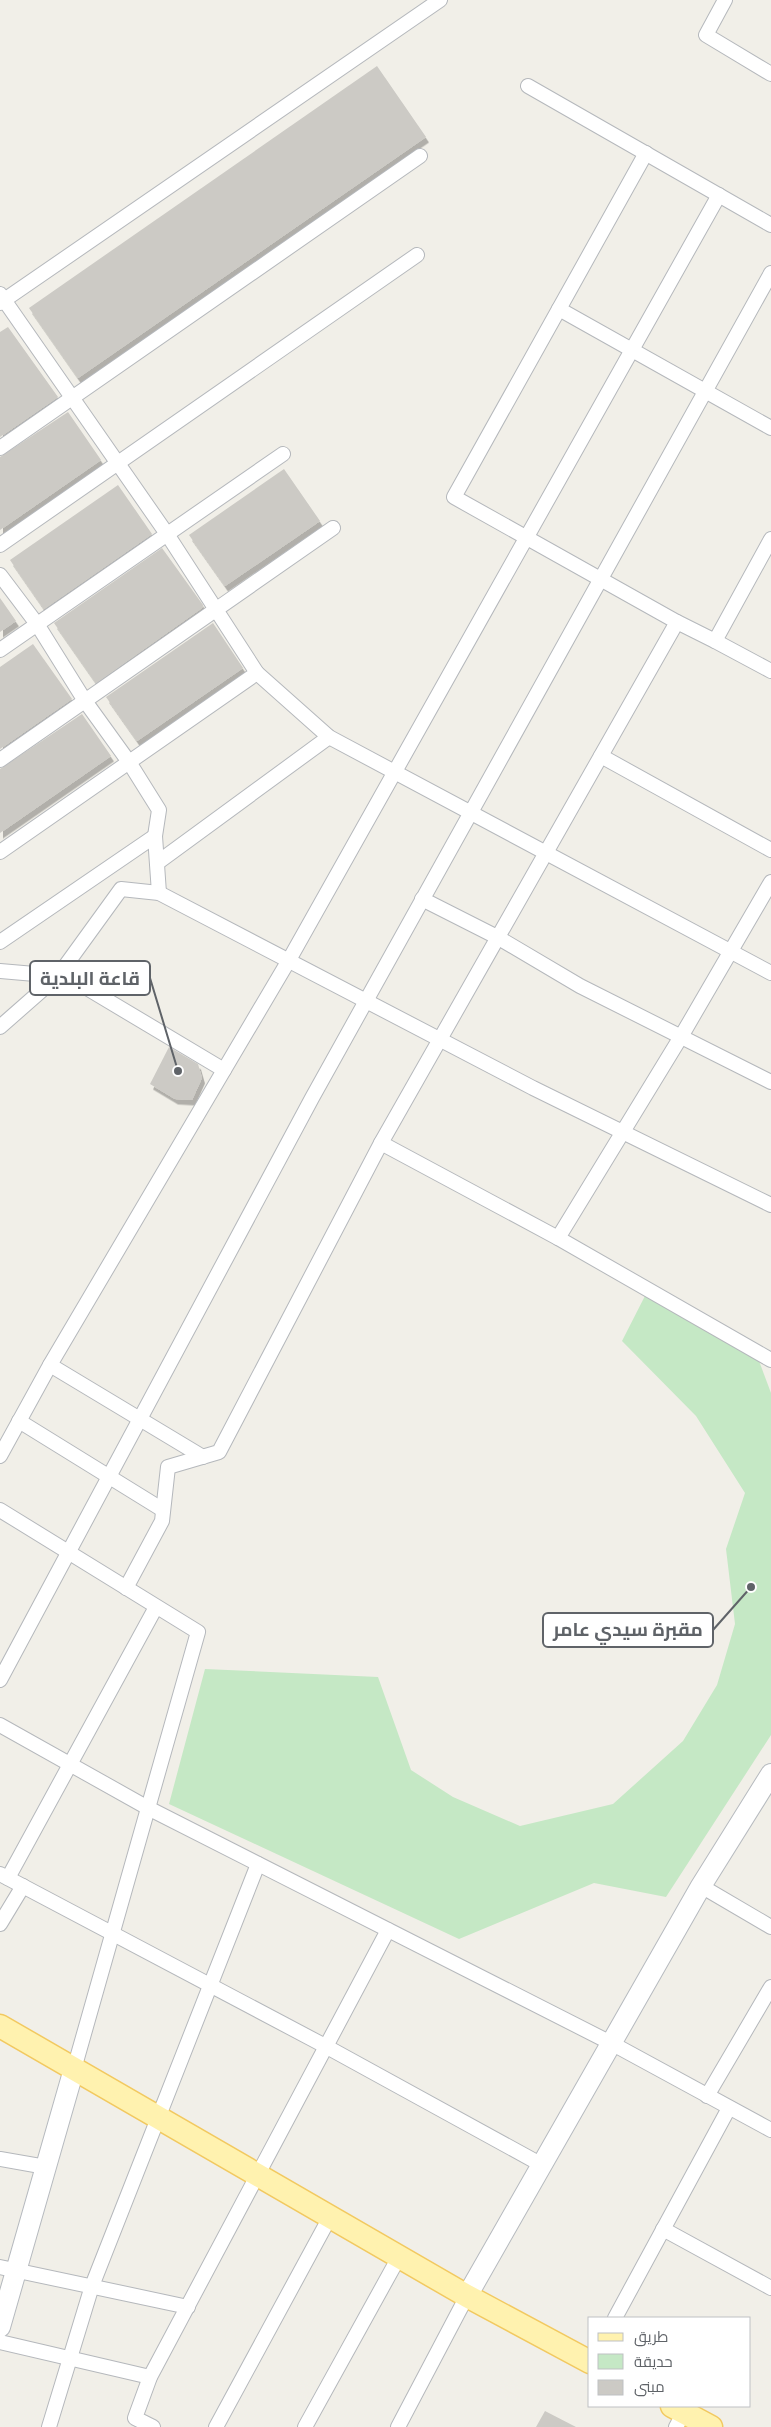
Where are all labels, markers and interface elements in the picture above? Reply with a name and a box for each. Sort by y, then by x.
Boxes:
callout: قاعة البلدية [30,961,150,995]
text: قاعة البلدية [40,967,140,990]
callout: مقبرة سيدي عامر [543,1613,713,1647]
text: مقبرة سيدي عامر [552,1618,703,1645]
legend [588,2317,751,2407]
text: طريق [634,2328,668,2347]
text: حديقة [634,2353,673,2371]
text: مبنى [634,2378,665,2397]

